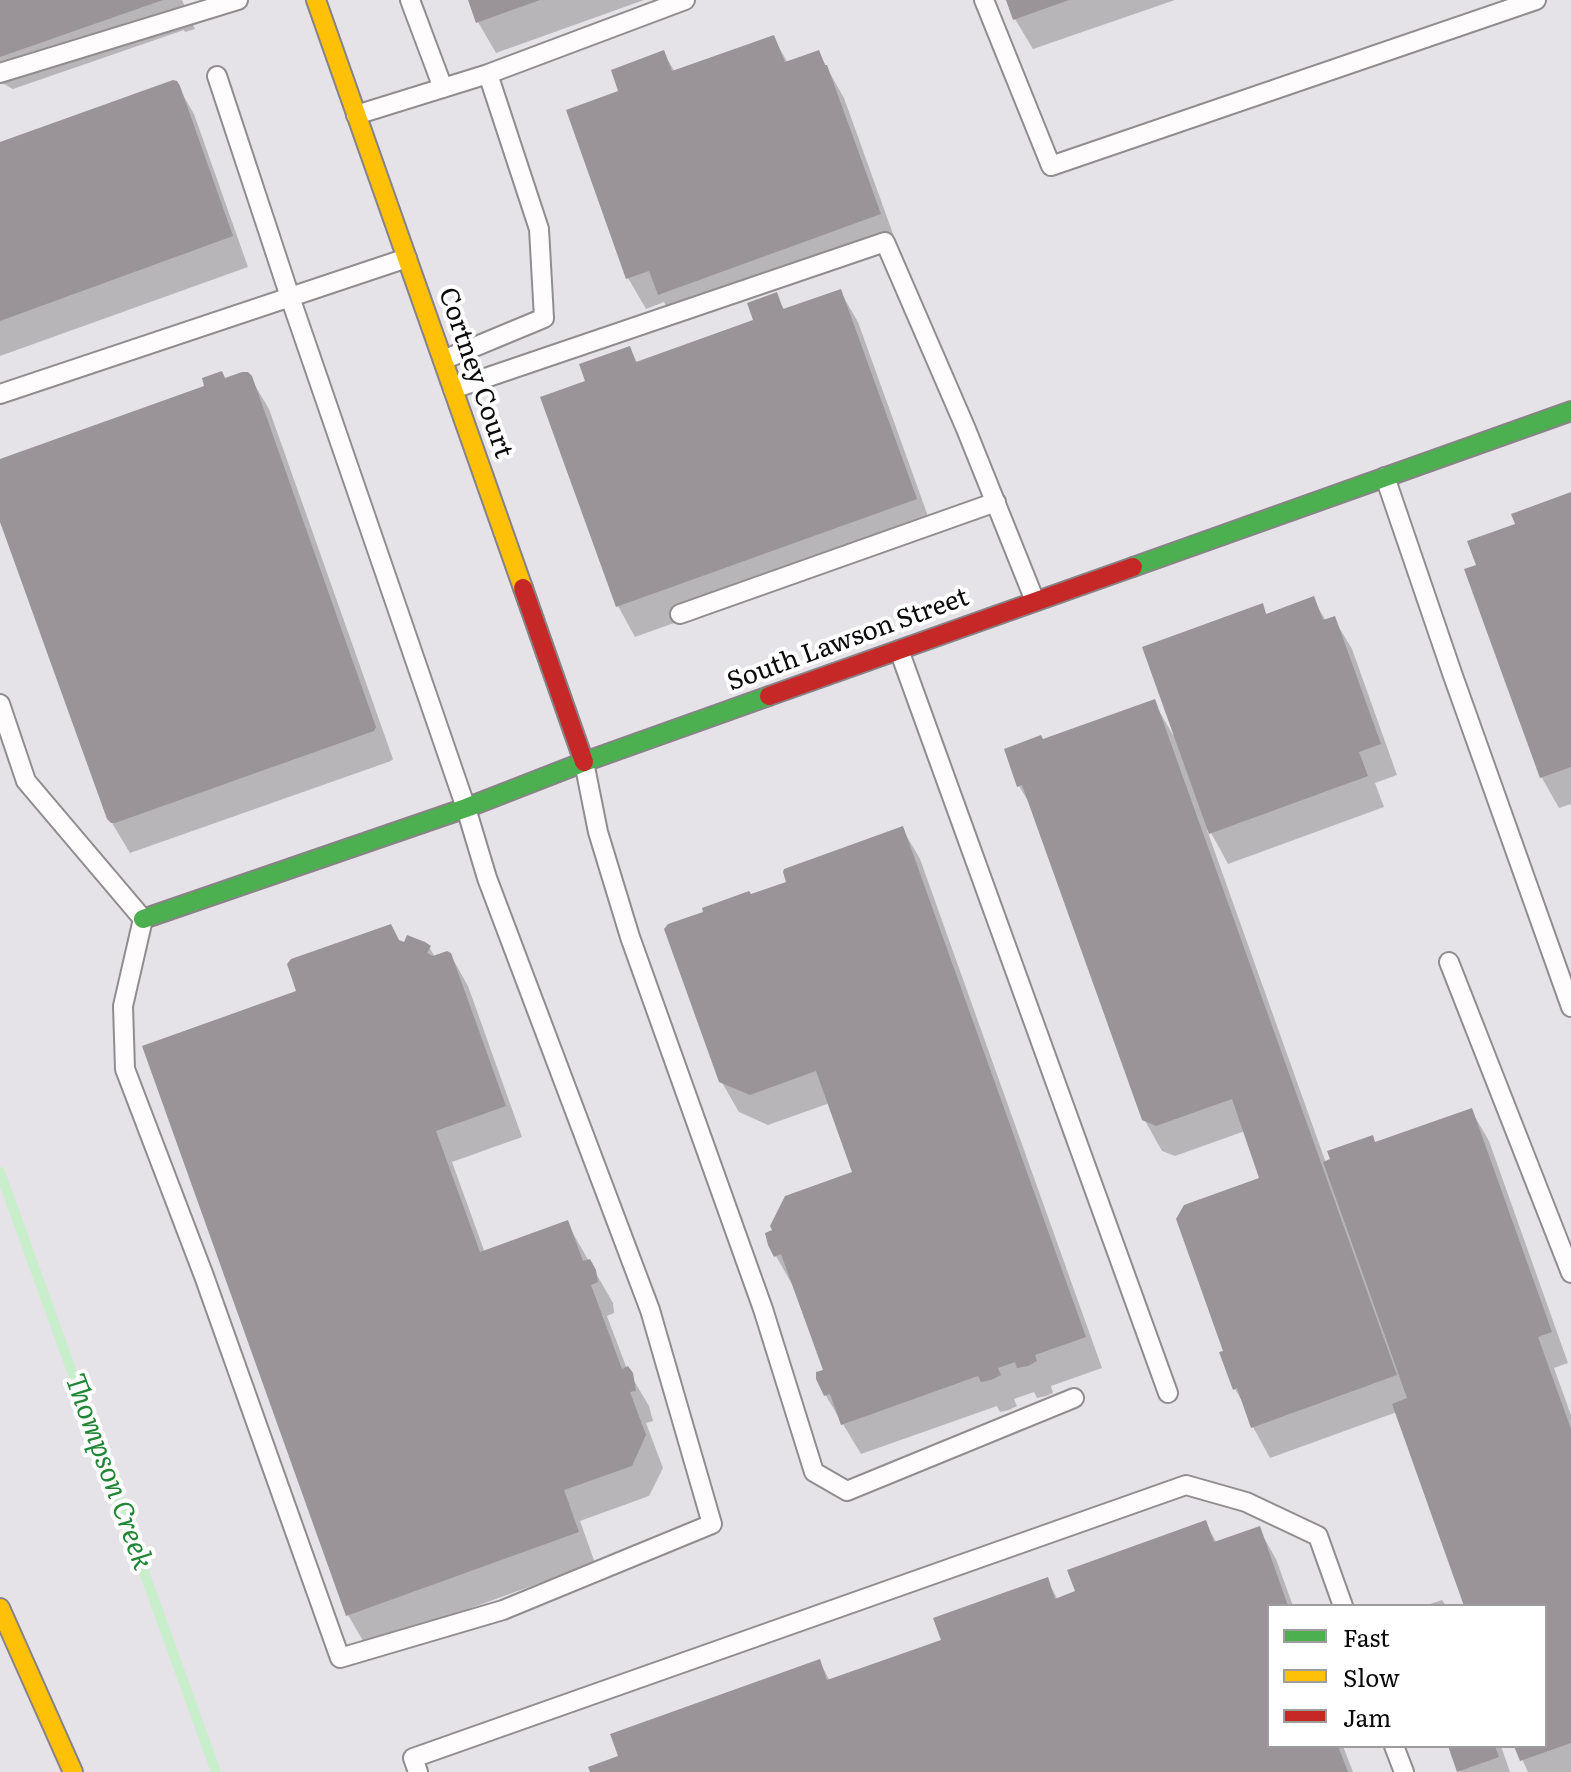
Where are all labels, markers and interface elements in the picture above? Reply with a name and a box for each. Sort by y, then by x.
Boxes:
street label: Cortney Court [431,284,519,462]
street label: South Lawson Street [723,582,973,698]
water label: Thompson Creek [57,1370,159,1574]
legend [1267,1604,1547,1748]
text: Fast [1343,1619,1390,1654]
text: Slow [1343,1659,1400,1694]
text: Jam [1343,1699,1391,1734]

